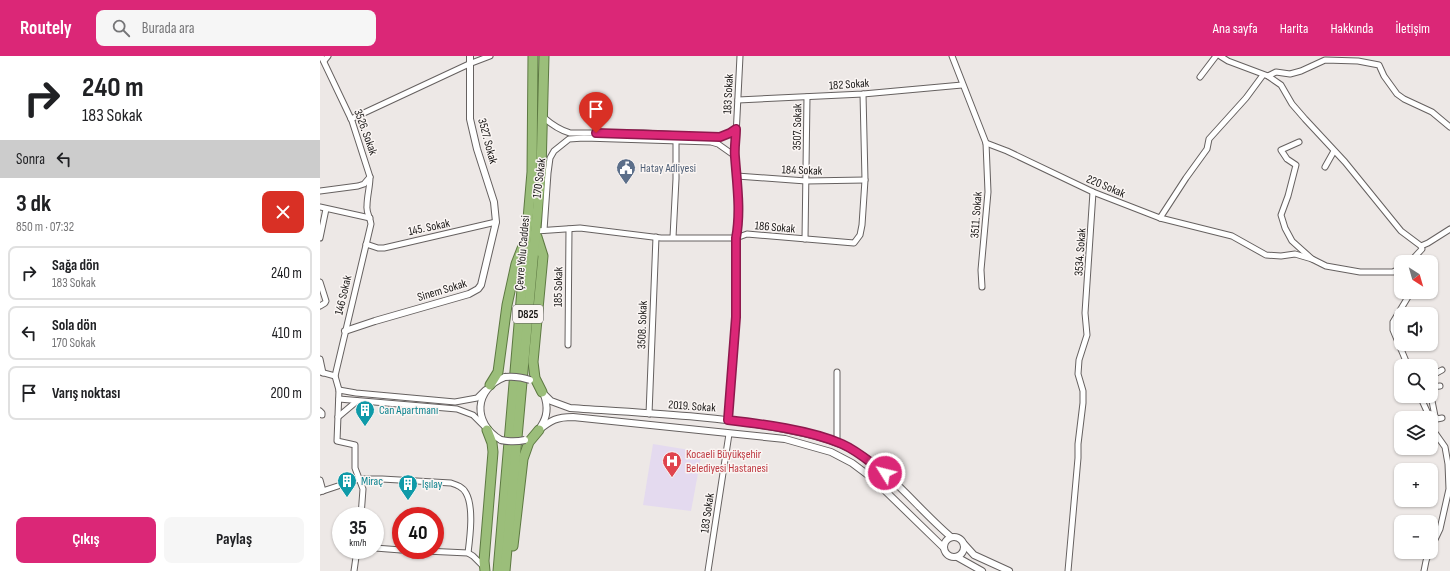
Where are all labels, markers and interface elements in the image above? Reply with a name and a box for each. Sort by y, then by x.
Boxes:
search box [96,10,376,46]
text: Routely [20,17,72,40]
icon: search [110,17,132,39]
text: Burada ara [142,19,195,38]
text: Ana sayfa [1213,20,1258,37]
text: Harita [1280,20,1308,37]
text: Hakkında [1330,20,1373,37]
text: İletişim [1395,20,1430,37]
text: 240 m [82,71,143,104]
icon: right [16,72,68,124]
street label: 183 Sokak [720,73,737,115]
street label: 182 Sokak [828,76,870,93]
pin [579,92,613,133]
icon: arrive [585,98,607,120]
street label: 3507. Sokak [790,103,805,151]
text: 183 Sokak [82,105,142,126]
street label: 3526. Sokak [350,107,381,158]
street label: 3527. Sokak [474,117,501,166]
icon: left [53,148,75,170]
text: Sonra [16,150,45,169]
street label: 170 Sokak [530,157,549,199]
public building icon: Hatay Adliyesi [615,157,637,185]
place label: Hatay Adliyesi [640,161,696,176]
street label: 184 Sokak [781,162,823,179]
street label: 220 Sokak [1084,172,1128,202]
text: 3 dk [16,189,51,218]
button: close [262,191,304,233]
street label: 3511. Sokak [967,191,986,239]
street label: Çevre Yolu Caddesi [512,215,533,291]
street label: 145. Sokak [407,216,452,239]
street label: 186 Sokak [754,218,796,237]
text: 850 m · 07:32 [16,219,74,235]
street label: 3534. Sokak [1071,227,1090,276]
north arrow [1394,255,1438,299]
map controls [1394,255,1438,559]
text: Sağa dön [52,256,99,275]
icon: right [18,262,40,284]
text: 240 m [271,264,302,283]
street label: 185 Sokak [551,266,566,307]
street label: 146 Sokak [332,273,355,316]
text: 183 Sokak [52,275,96,291]
street label: Sinem Sokak [416,276,469,305]
street label: 3508. Sokak [634,300,651,349]
road number: D825 [513,305,543,323]
button: sound [1394,307,1438,351]
text: Sola dön [52,316,97,335]
icon: left [18,322,40,344]
text: 410 m [272,324,302,343]
text: 170 Sokak [52,335,95,351]
button: search [1394,359,1438,403]
icon: arrive [18,382,40,404]
text: Varış noktası [52,384,120,403]
text: 200 m [270,384,302,403]
street label: 2019. Sokak [668,397,717,416]
building icon: Can Apartmanı [354,399,376,427]
place label: Can Apartmanı [379,403,438,418]
button: layers [1394,411,1438,455]
place label: Kocaeli Büyükşehir Belediyesi Hastanesi [686,447,768,476]
hospital icon: Kocaeli Büyükşehir Belediyesi Hastanesi [661,450,683,478]
position arrow [864,452,906,494]
button: + [1394,463,1438,507]
building icon: Miraç [336,470,358,498]
building icon: Işılay [397,473,419,501]
place label: Miraç [361,474,383,489]
place label: Işılay [422,477,443,492]
street label: 183 Sokak [697,492,718,534]
speed limit sign: 40 [392,507,444,559]
button: − [1394,515,1438,559]
text: 35 [349,516,367,540]
button: Çıkış [16,517,156,563]
button: Paylaş [164,517,304,563]
text: km/h [349,537,367,549]

